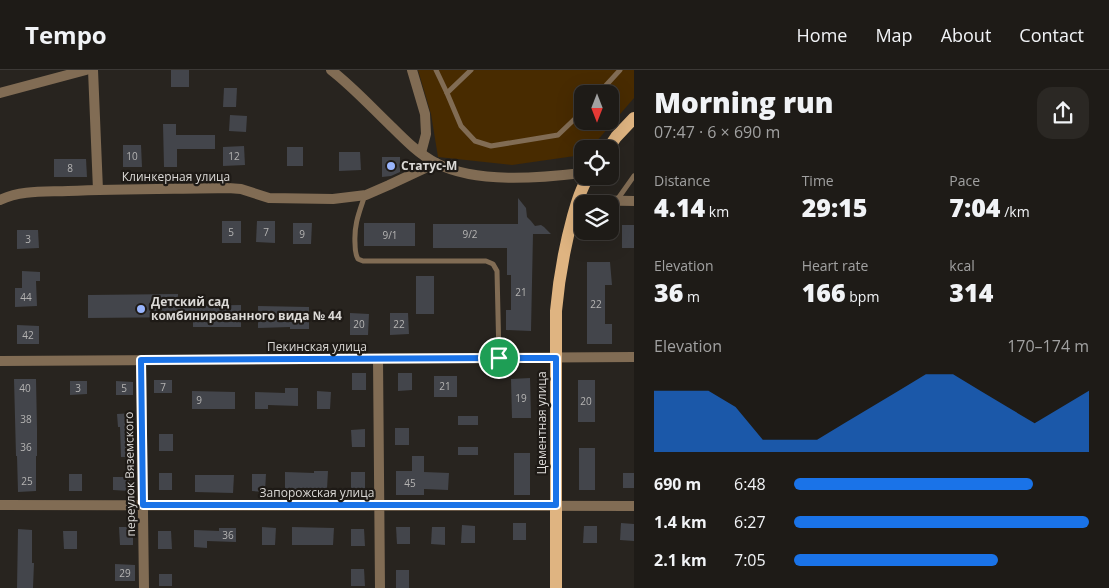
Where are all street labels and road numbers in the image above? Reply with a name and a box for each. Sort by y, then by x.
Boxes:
street label: Клинкерная улица [122,168,230,185]
street label: Пекинская улица [267,338,367,355]
street label: Цементная улица [533,371,550,475]
street label: переулок Вяземского [120,411,139,537]
street label: Запорожская улица [260,484,374,501]

